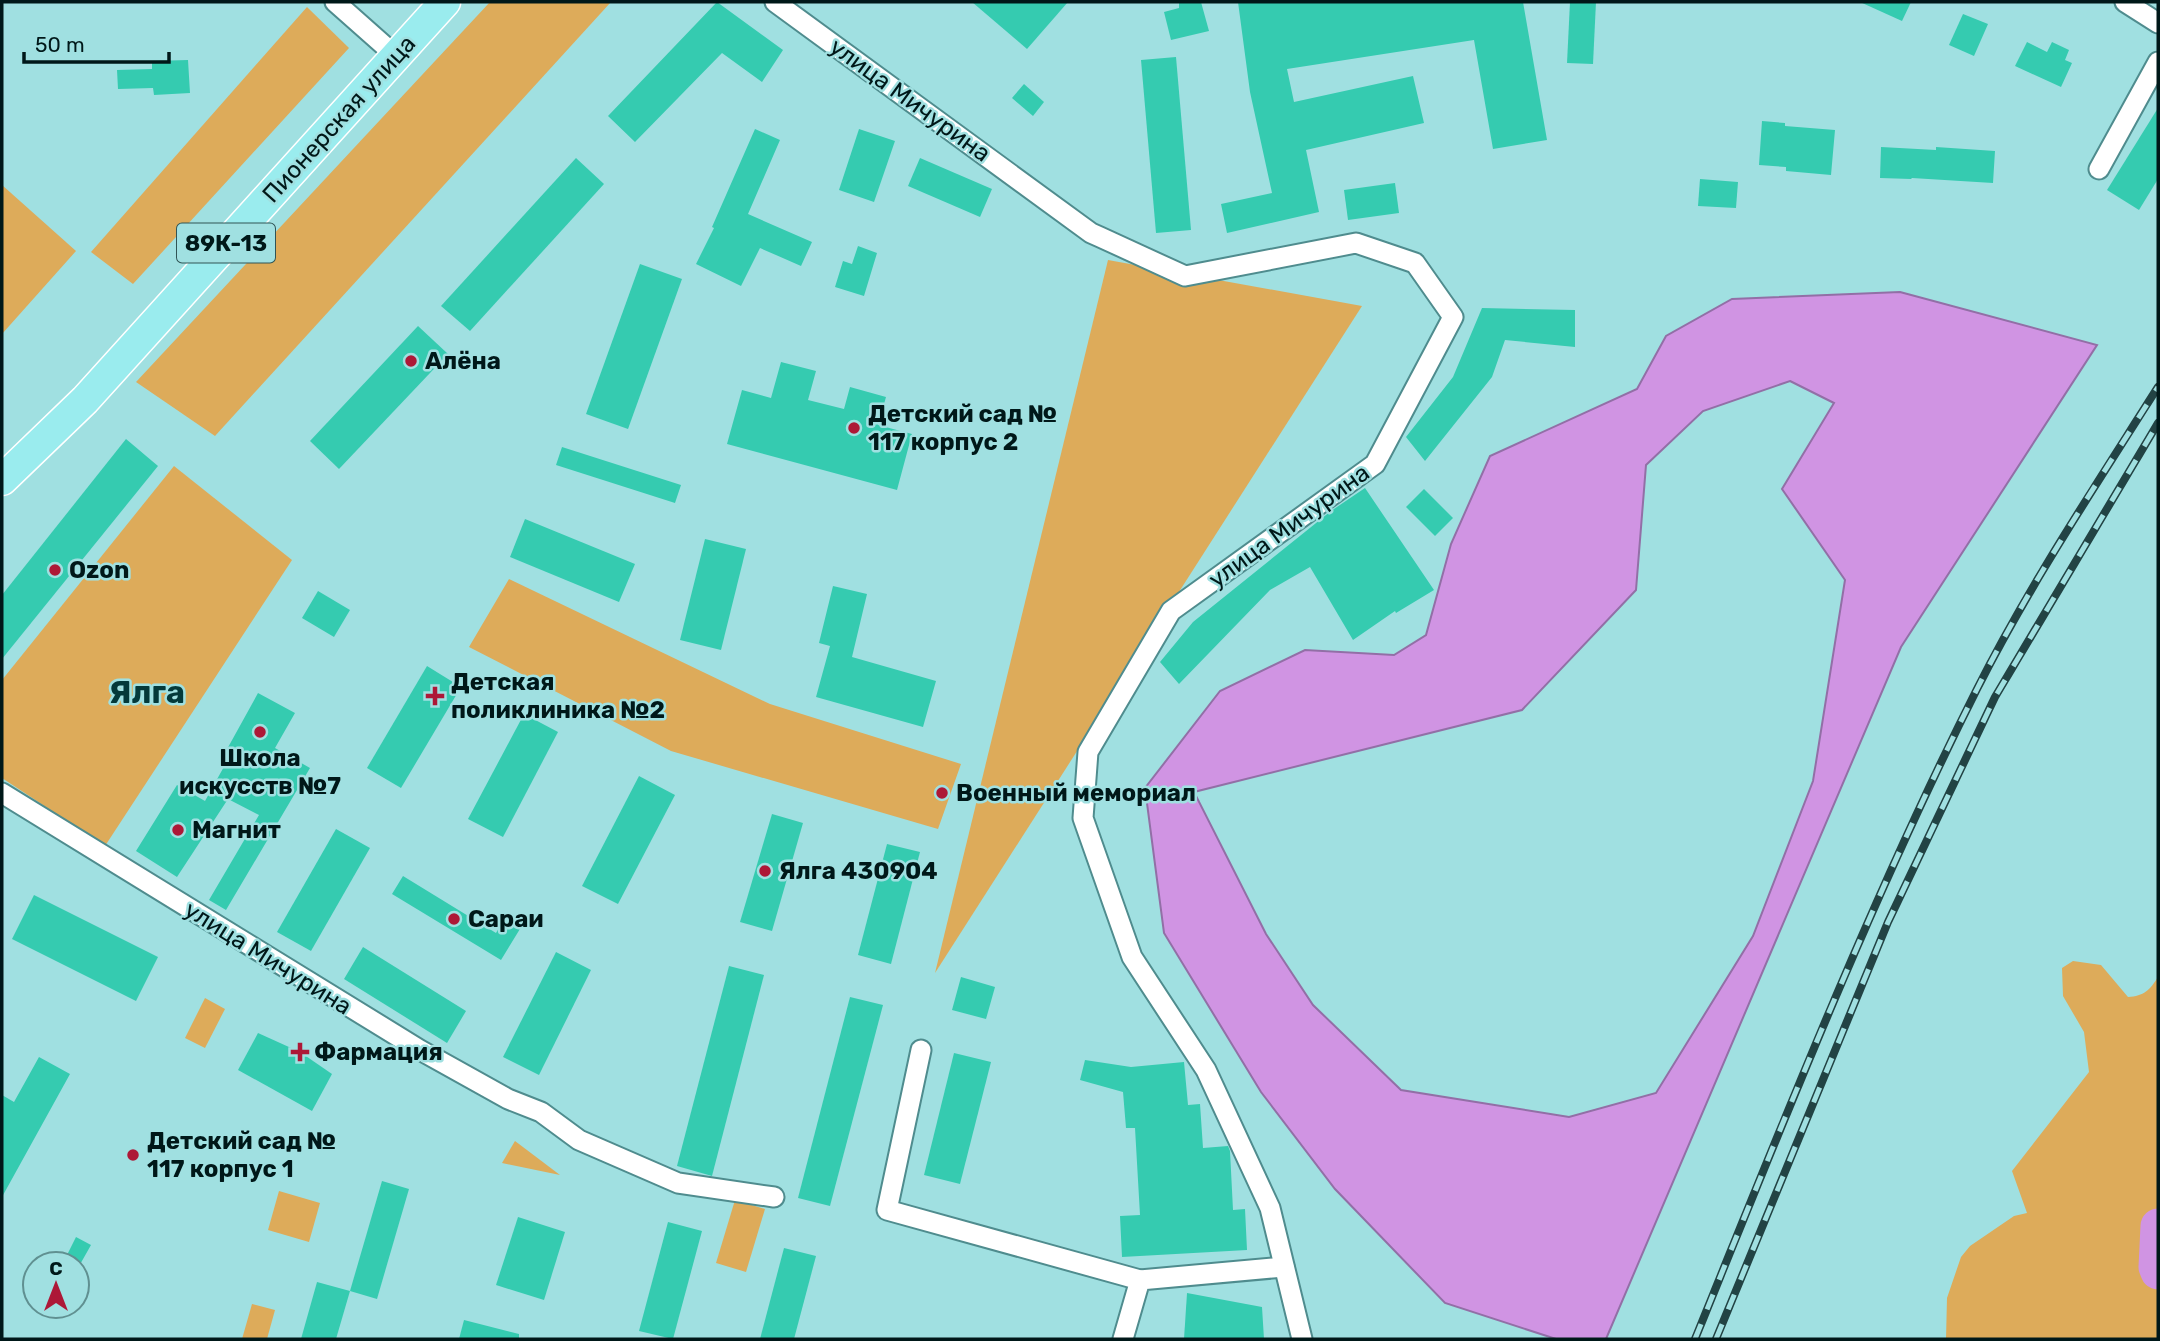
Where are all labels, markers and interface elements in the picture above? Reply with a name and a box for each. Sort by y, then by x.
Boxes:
scale bar [24,21,170,65]
street label: Пионерская улица [257,30,421,208]
text: 50 m [35,32,85,57]
street label: улица Мичурина [824,32,996,168]
road number: 89К-13 [177,224,275,262]
place label: Алёна [425,347,501,375]
marker: Алёна [403,353,419,369]
place label: Детский сад № 117 корпус 2 [868,400,1057,456]
marker: Детский сад № 117 корпус 2 [846,420,862,436]
street label: улица Мичурина [1203,458,1375,594]
place label: Ozon [69,556,129,584]
marker: Ozon [47,562,63,578]
place label: Детская поликлиника №2 [451,668,665,724]
district label: Ялга [109,673,185,711]
marker: Детская поликлиника №2 [425,686,445,706]
marker: Школа искусств №7 [252,724,268,740]
place label: Школа искусств №7 [179,744,341,800]
place label: Военный мемориал [956,779,1196,807]
marker: Военный мемориал [934,785,950,801]
place label: Магнит [192,816,281,844]
marker: Магнит [170,822,186,838]
place label: Ялга 430904 [779,857,938,885]
marker: Ялга 430904 [757,863,773,879]
street label: улица Мичурина [179,895,357,1021]
place label: Сараи [468,905,544,933]
marker: Сараи [446,911,462,927]
place label: Фармация [314,1038,443,1066]
marker: Фармация [292,1044,308,1060]
place label: Детский сад № 117 корпус 1 [147,1127,336,1183]
marker: Детский сад № 117 корпус 1 [125,1147,141,1163]
north arrow [21,1250,91,1320]
text: С [49,1257,63,1280]

